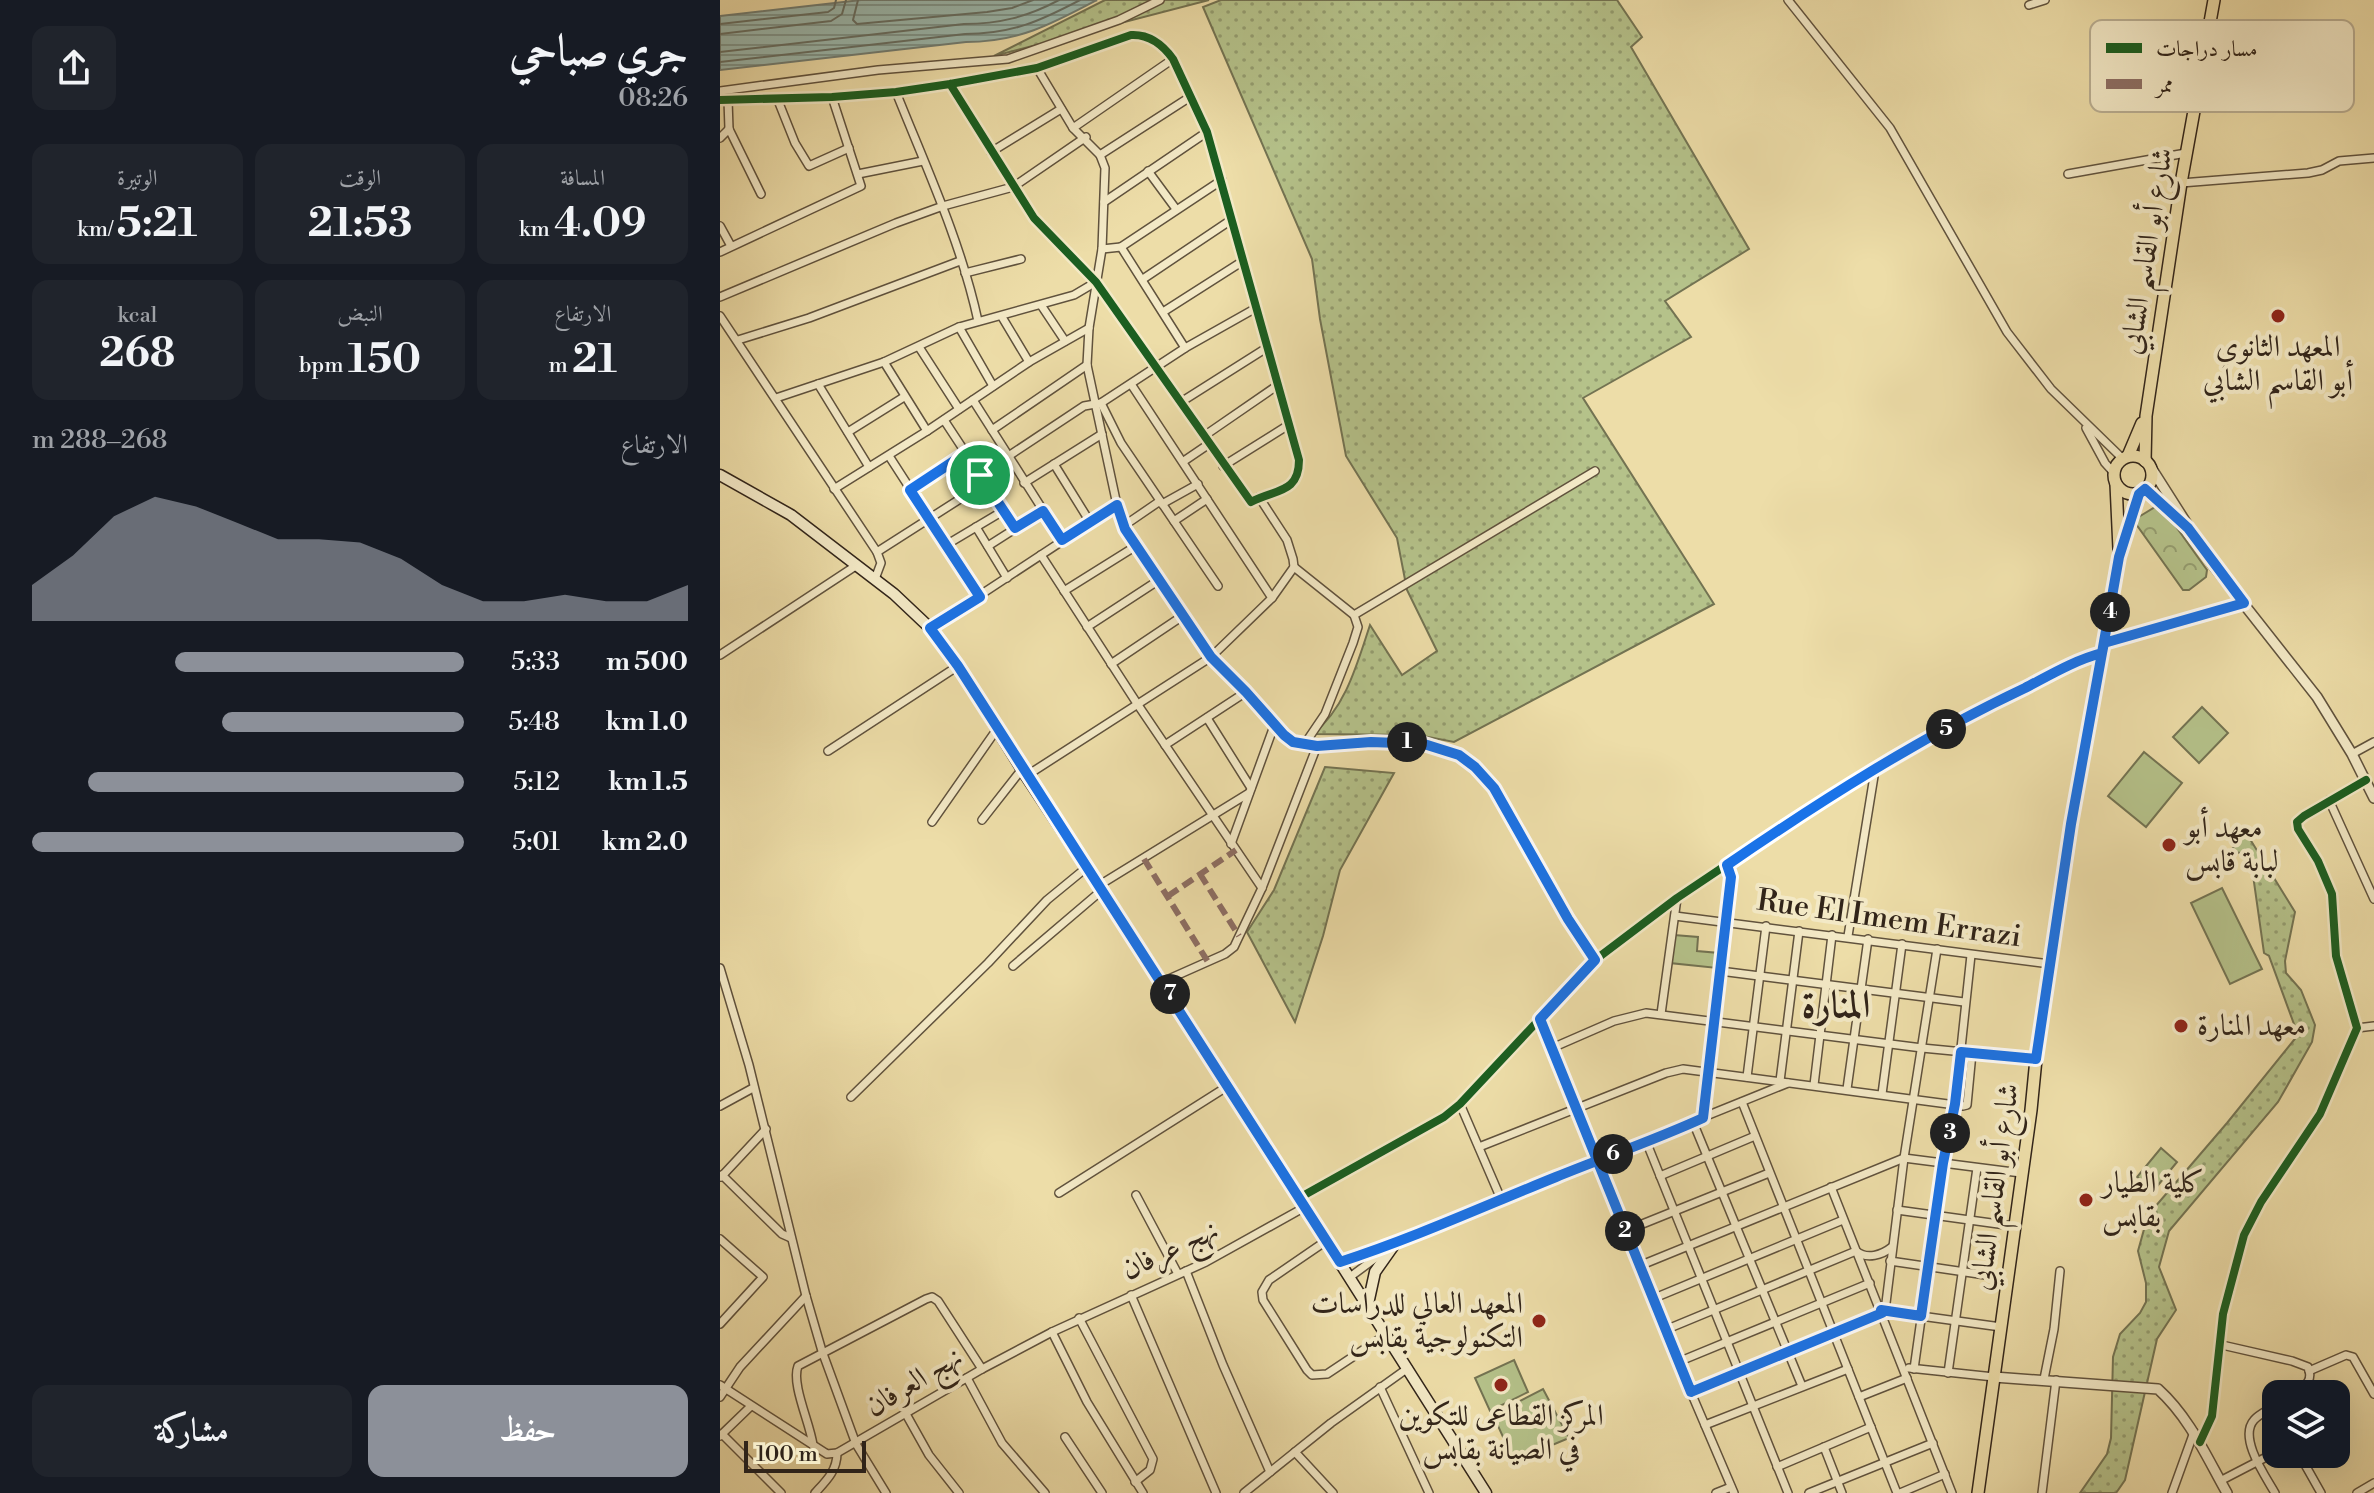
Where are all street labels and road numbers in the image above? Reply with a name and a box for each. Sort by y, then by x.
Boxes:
street label: شارع أبو القاسم الشابي [2109,145,2191,358]
street label: Rue El Imem Errazi [1754,882,2024,956]
street label: شارع أبو القاسم الشابي [1959,1081,2037,1294]
street label: نهج عرفان [1115,1211,1228,1295]
street label: نهج العرفان [858,1338,973,1432]

